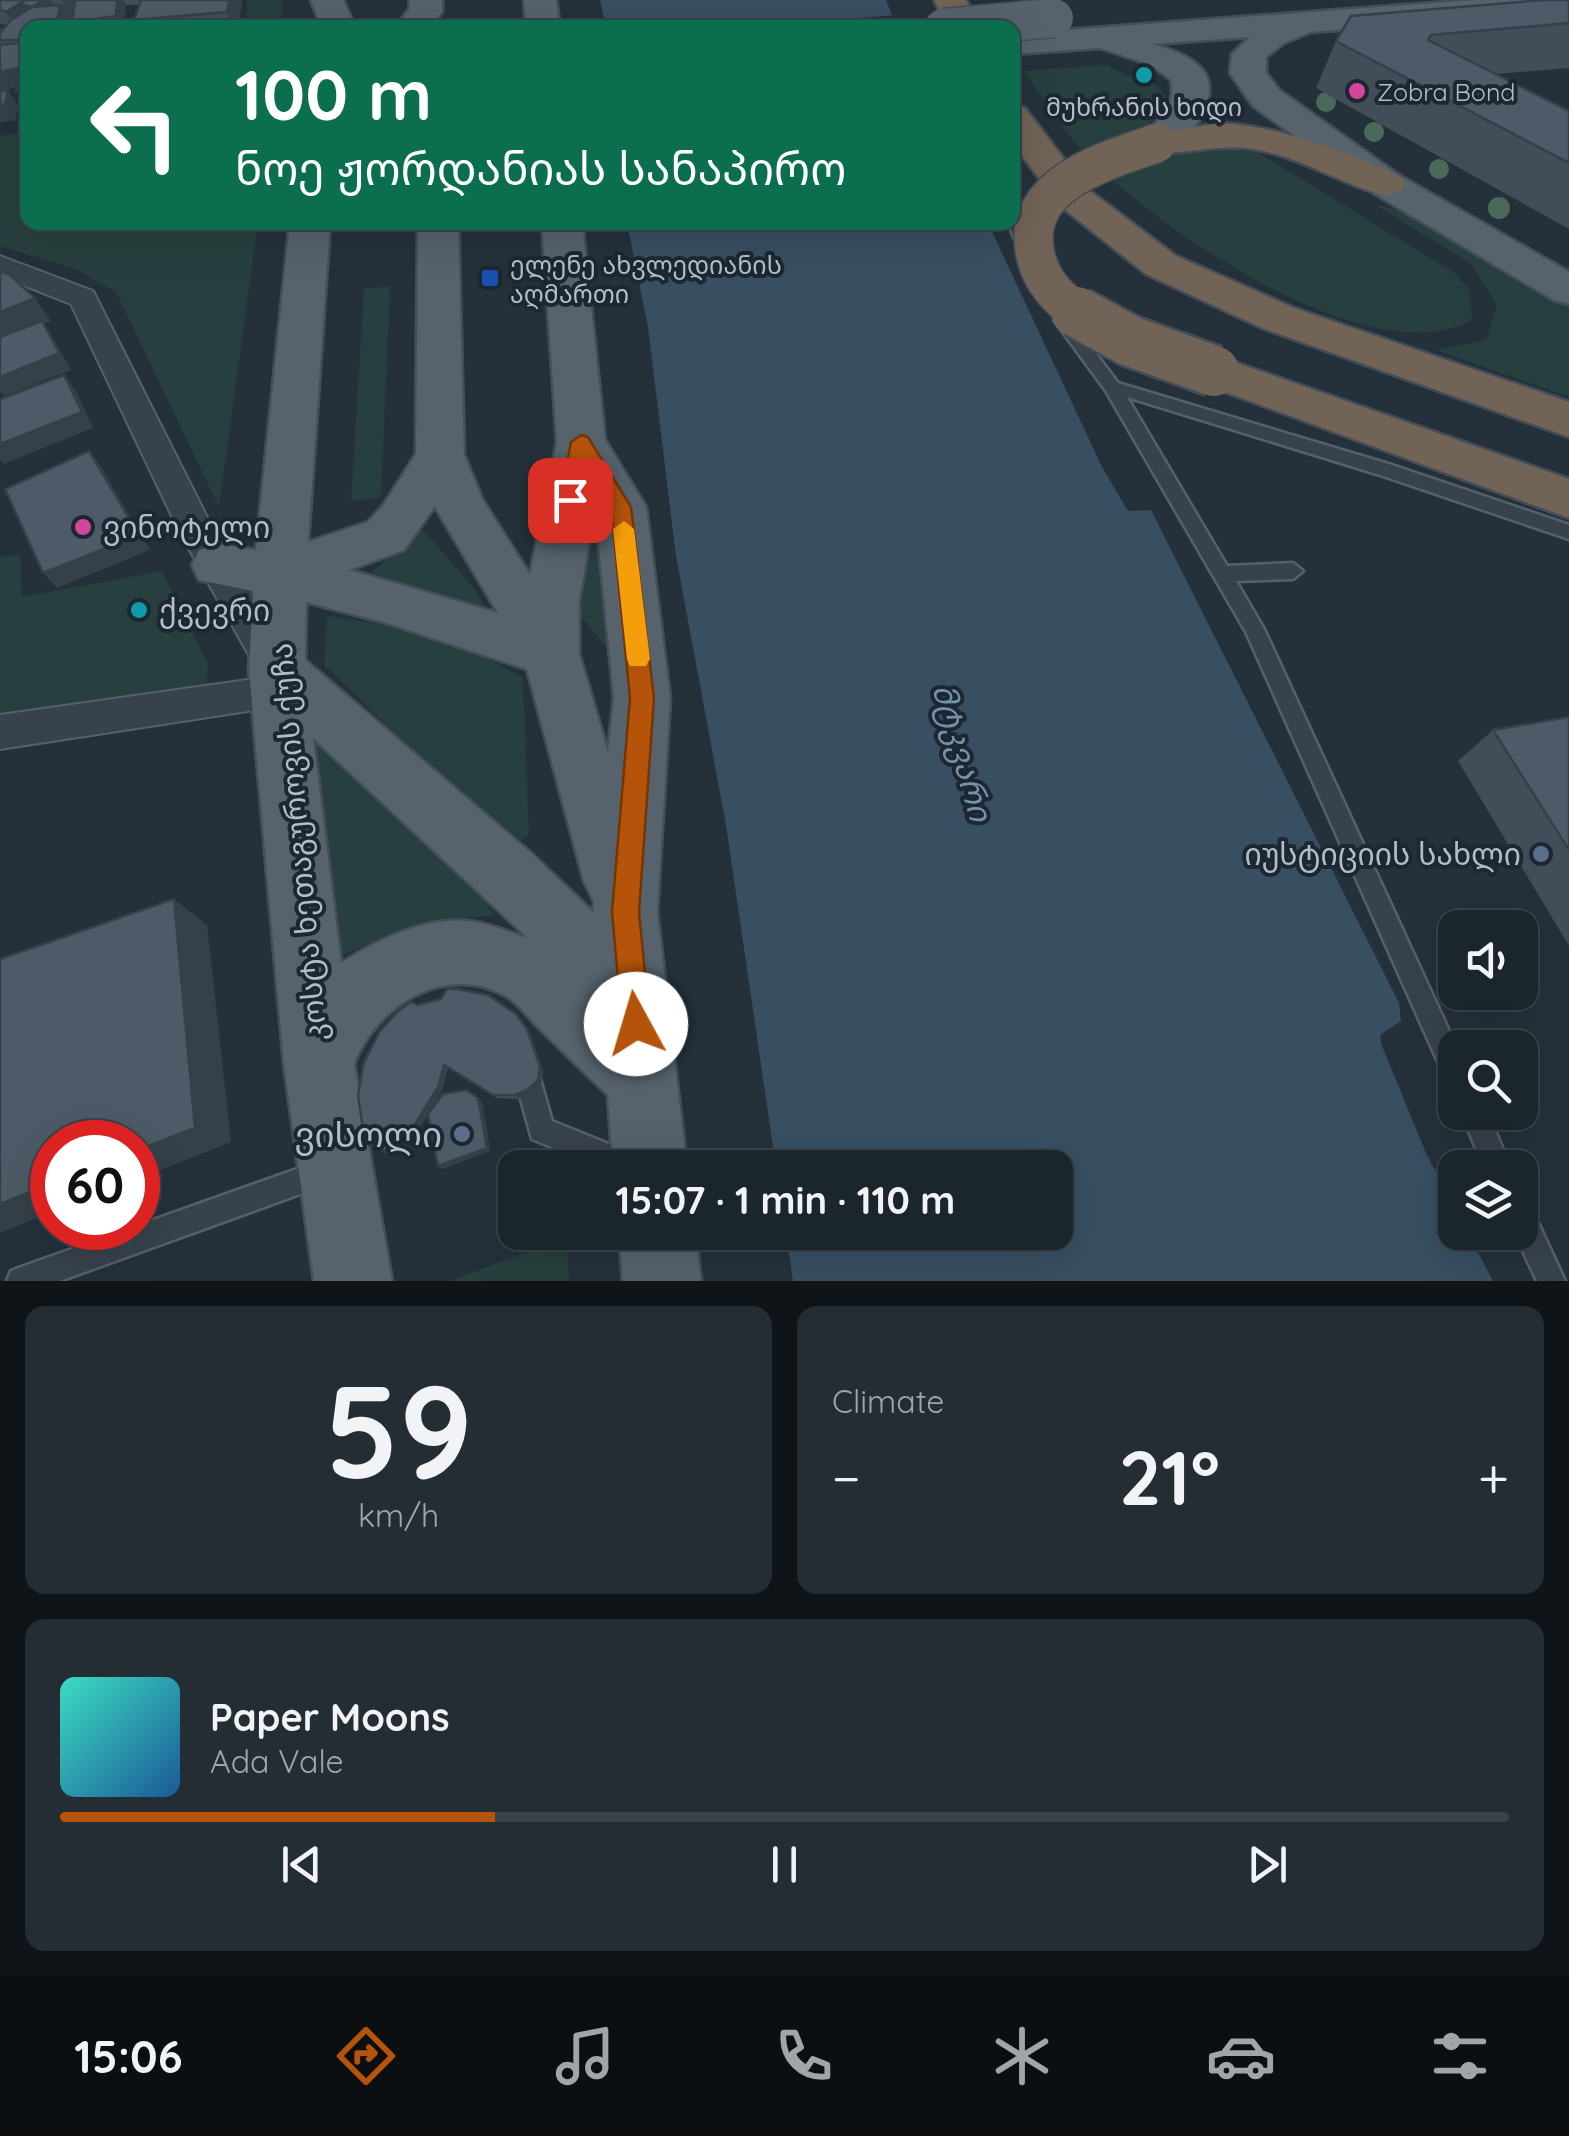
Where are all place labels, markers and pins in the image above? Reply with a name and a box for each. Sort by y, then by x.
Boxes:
marker: მუხრანის ხიდი [1133,64,1155,86]
place label: Zobra Bond [1377,76,1515,107]
marker: Zobra Bond [1346,80,1368,102]
place label: მუხრანის ხიდი [1046,91,1242,123]
place label: ელენე ახვლედიანის აღმართი [510,249,782,310]
marker: ელენე ახვლედიანის აღმართი [479,267,501,289]
pin [528,458,613,543]
place label: ვინოტელი [103,508,270,546]
marker: ვინოტელი [72,516,94,538]
place label: ქვევრი [159,591,270,629]
marker: ქვევრი [128,599,150,621]
place label: იუსტიციის სახლი [1245,835,1521,873]
marker: იუსტიციის სახლი [1530,843,1552,865]
place label: ვისოლი [294,1112,442,1156]
marker: ვისოლი [451,1123,473,1145]

